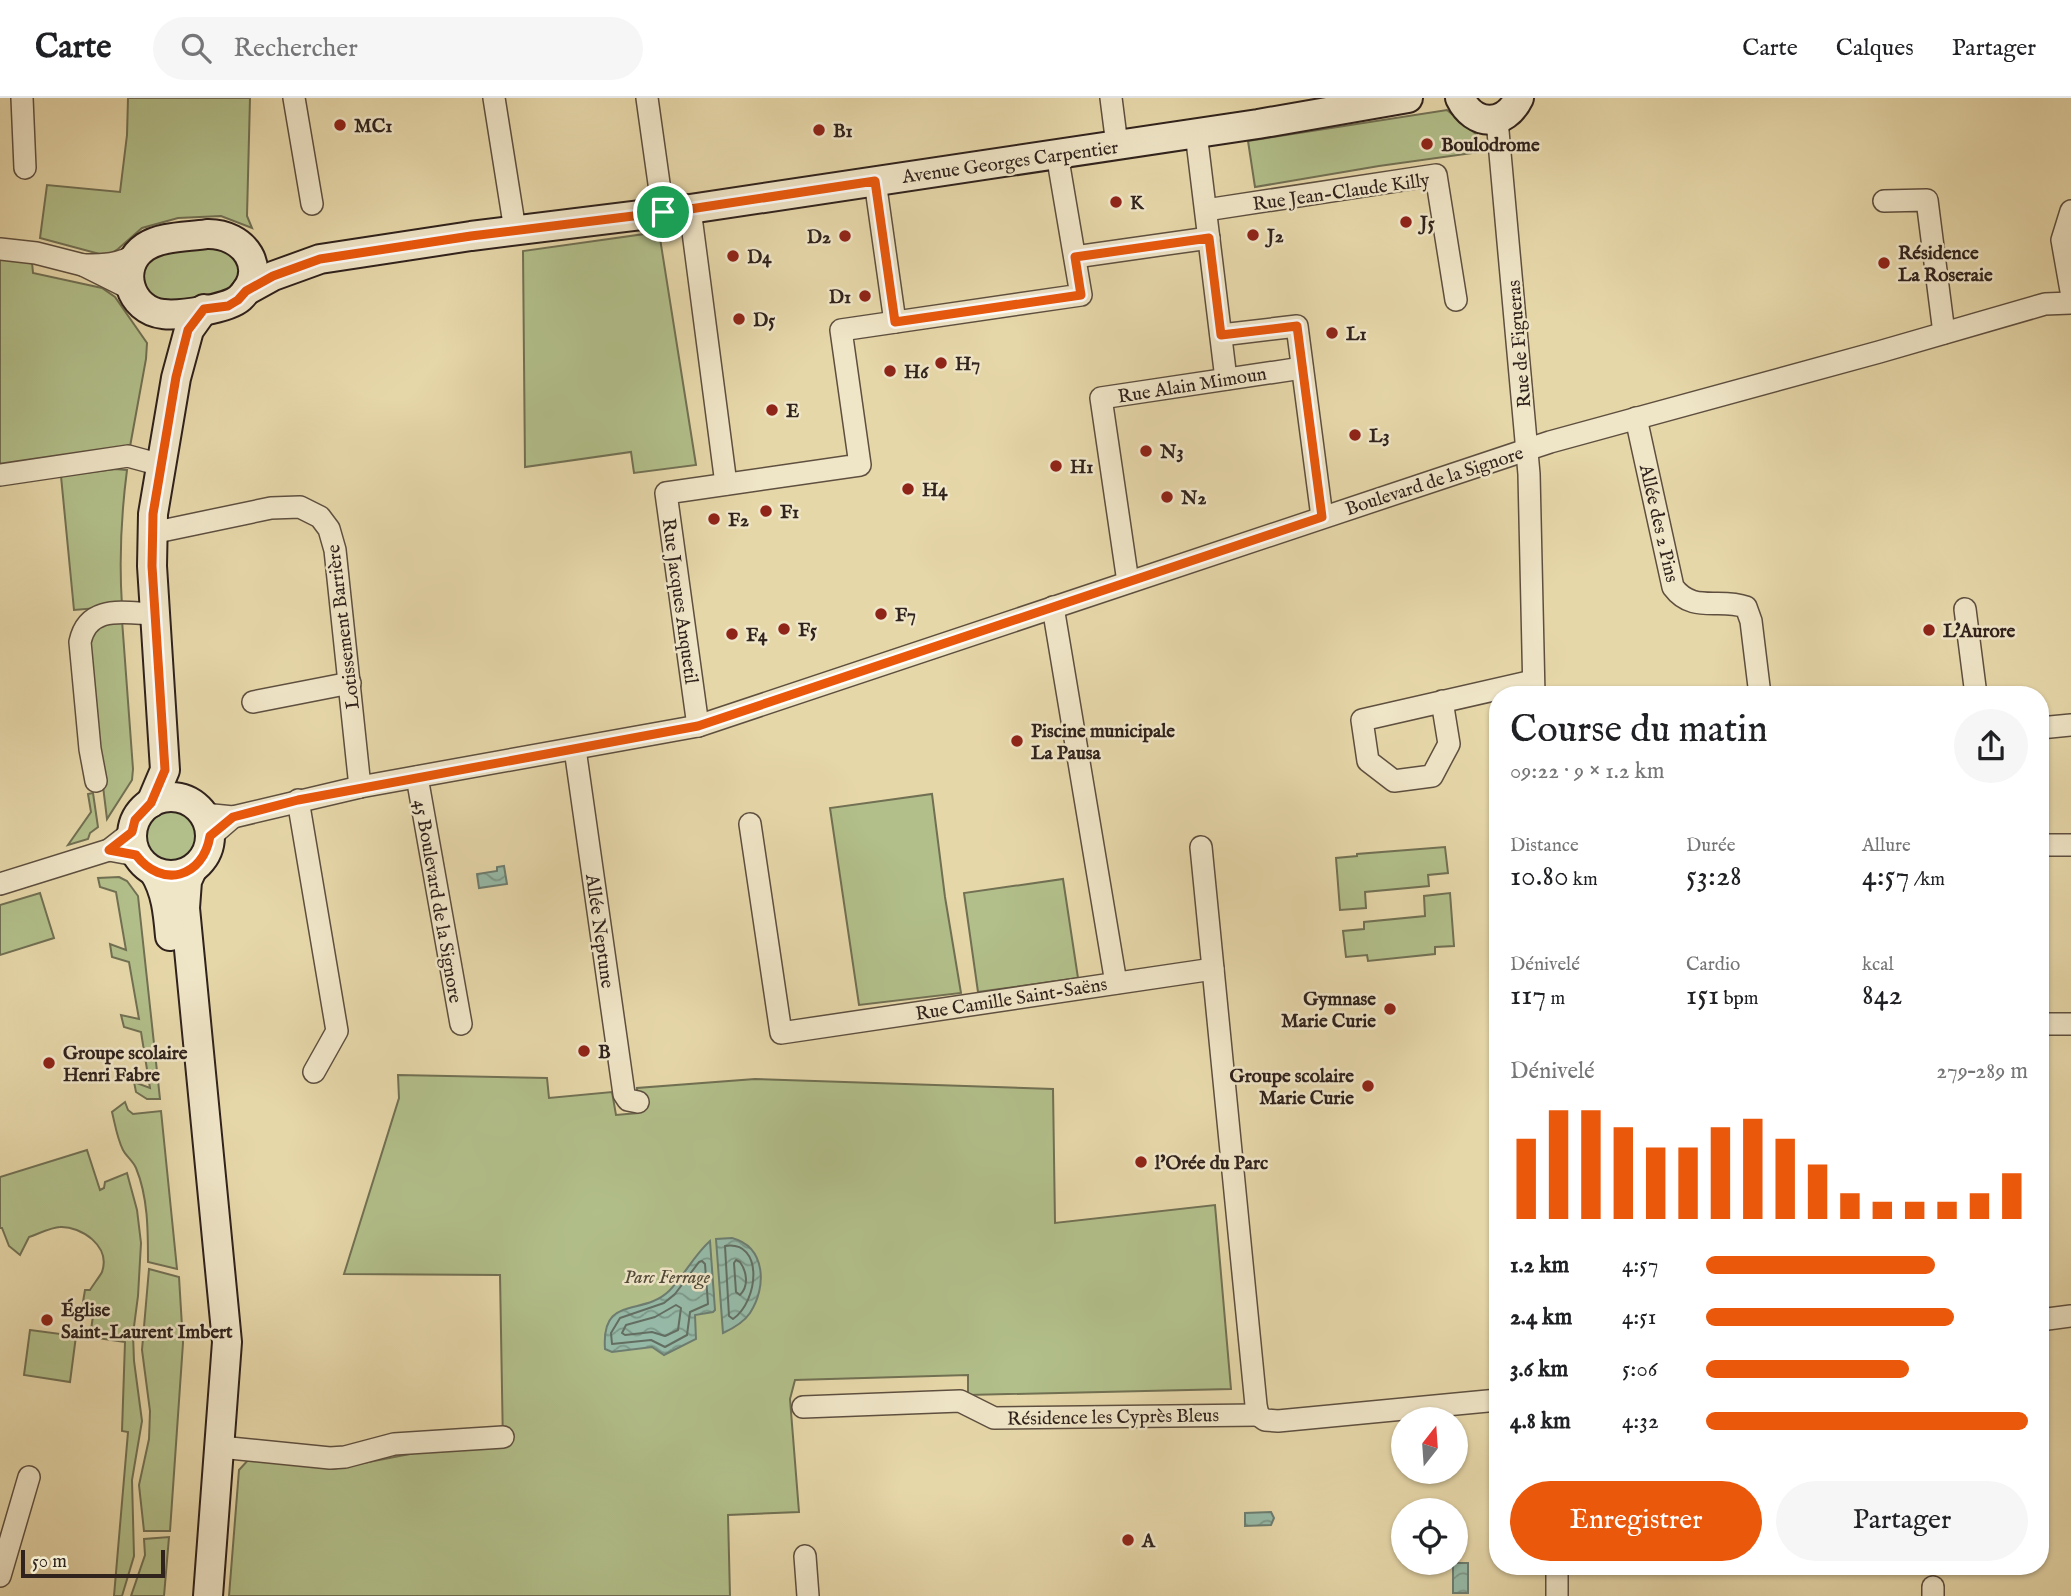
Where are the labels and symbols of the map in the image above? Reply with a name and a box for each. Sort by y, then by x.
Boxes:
place label: MC1 [354,115,392,139]
marker: MC1 [332,117,348,133]
place label: B1 [833,120,853,144]
marker: B1 [811,122,827,138]
place label: Boulodrome [1441,134,1540,158]
street label: Avenue Georges Carpentier [900,136,1120,190]
marker: Boulodrome [1419,136,1435,152]
street label: Rue Jean-Claude Killy [1251,169,1432,217]
pin [633,182,693,242]
place label: K [1130,192,1145,216]
marker: K [1108,194,1124,210]
place label: J5 [1417,212,1435,236]
marker: J5 [1398,214,1414,230]
place label: J2 [1264,225,1284,249]
place label: D2 [807,226,831,250]
marker: J2 [1245,227,1261,243]
marker: D2 [837,228,853,244]
place label: Résidence La Roseraie [1898,242,1993,288]
place label: D4 [747,246,772,270]
marker: D4 [725,248,741,264]
marker: Résidence La Roseraie [1876,255,1892,271]
street label: Rue de Figueras [1502,279,1538,409]
place label: D1 [829,286,851,310]
marker: D1 [857,288,873,304]
place label: D5 [753,309,775,333]
marker: D5 [731,311,747,327]
place label: L1 [1346,323,1367,347]
marker: L1 [1324,325,1340,341]
place label: H7 [955,353,980,377]
marker: H7 [933,355,949,371]
place label: H6 [904,361,929,385]
street label: Rue Alain Mimoun [1116,362,1268,410]
marker: H6 [882,363,898,379]
place label: E [786,400,799,424]
marker: E [764,402,780,418]
place label: L3 [1369,425,1390,449]
marker: L3 [1347,427,1363,443]
place label: N3 [1159,441,1184,465]
street label: Boulevard de la Signore [1342,442,1527,522]
marker: N3 [1138,443,1154,459]
place label: H1 [1070,456,1093,480]
marker: H1 [1048,458,1064,474]
street label: Allée des 2 Pins [1633,461,1683,585]
place label: H4 [922,479,948,503]
marker: H4 [900,481,916,497]
place label: N2 [1180,487,1206,511]
marker: N2 [1159,489,1175,505]
place label: F1 [780,501,799,525]
marker: F1 [758,503,774,519]
place label: F2 [728,509,749,533]
marker: F2 [706,511,722,527]
street label: Rue Jacques Anquetil [655,517,703,687]
street label: Lotissement Barrière [322,543,366,711]
place label: F7 [895,604,916,628]
marker: F7 [873,606,889,622]
place label: F5 [798,619,817,643]
place label: L'Aurore [1943,620,2016,644]
marker: F5 [776,621,792,637]
marker: L'Aurore [1921,622,1937,638]
place label: F4 [746,624,768,648]
marker: F4 [724,626,740,642]
place label: Piscine municipale La Pausa [1031,720,1175,766]
marker: Piscine municipale La Pausa [1009,733,1025,749]
street label: 45 Boulevard de la Signore [407,798,467,1005]
street label: Allée Neptune [579,872,619,990]
street label: Rue Camille Saint-Saëns [914,973,1109,1027]
place label: Gymnase Marie Curie [1281,988,1376,1034]
marker: Gymnase Marie Curie [1382,1001,1398,1017]
place label: B [598,1041,611,1065]
place label: Groupe scolaire Henri Fabre [63,1042,188,1088]
marker: B [576,1043,592,1059]
marker: Groupe scolaire Henri Fabre [41,1055,57,1071]
place label: Groupe scolaire Marie Curie [1230,1065,1354,1111]
marker: Groupe scolaire Marie Curie [1360,1078,1376,1094]
place label: l'Orée du Parc [1154,1152,1268,1176]
marker: l'Orée du Parc [1133,1154,1149,1170]
park label: Parc Ferrage [624,1266,711,1290]
place label: Église Saint-Laurent Imbert [61,1298,233,1345]
marker: Église Saint-Laurent Imbert [39,1312,55,1328]
street label: Résidence les Cyprès Bleus [1007,1404,1219,1432]
north arrow [1391,1407,1468,1484]
place label: A [1141,1530,1156,1554]
marker: A [1120,1532,1136,1548]
scale bar [21,1547,164,1579]

